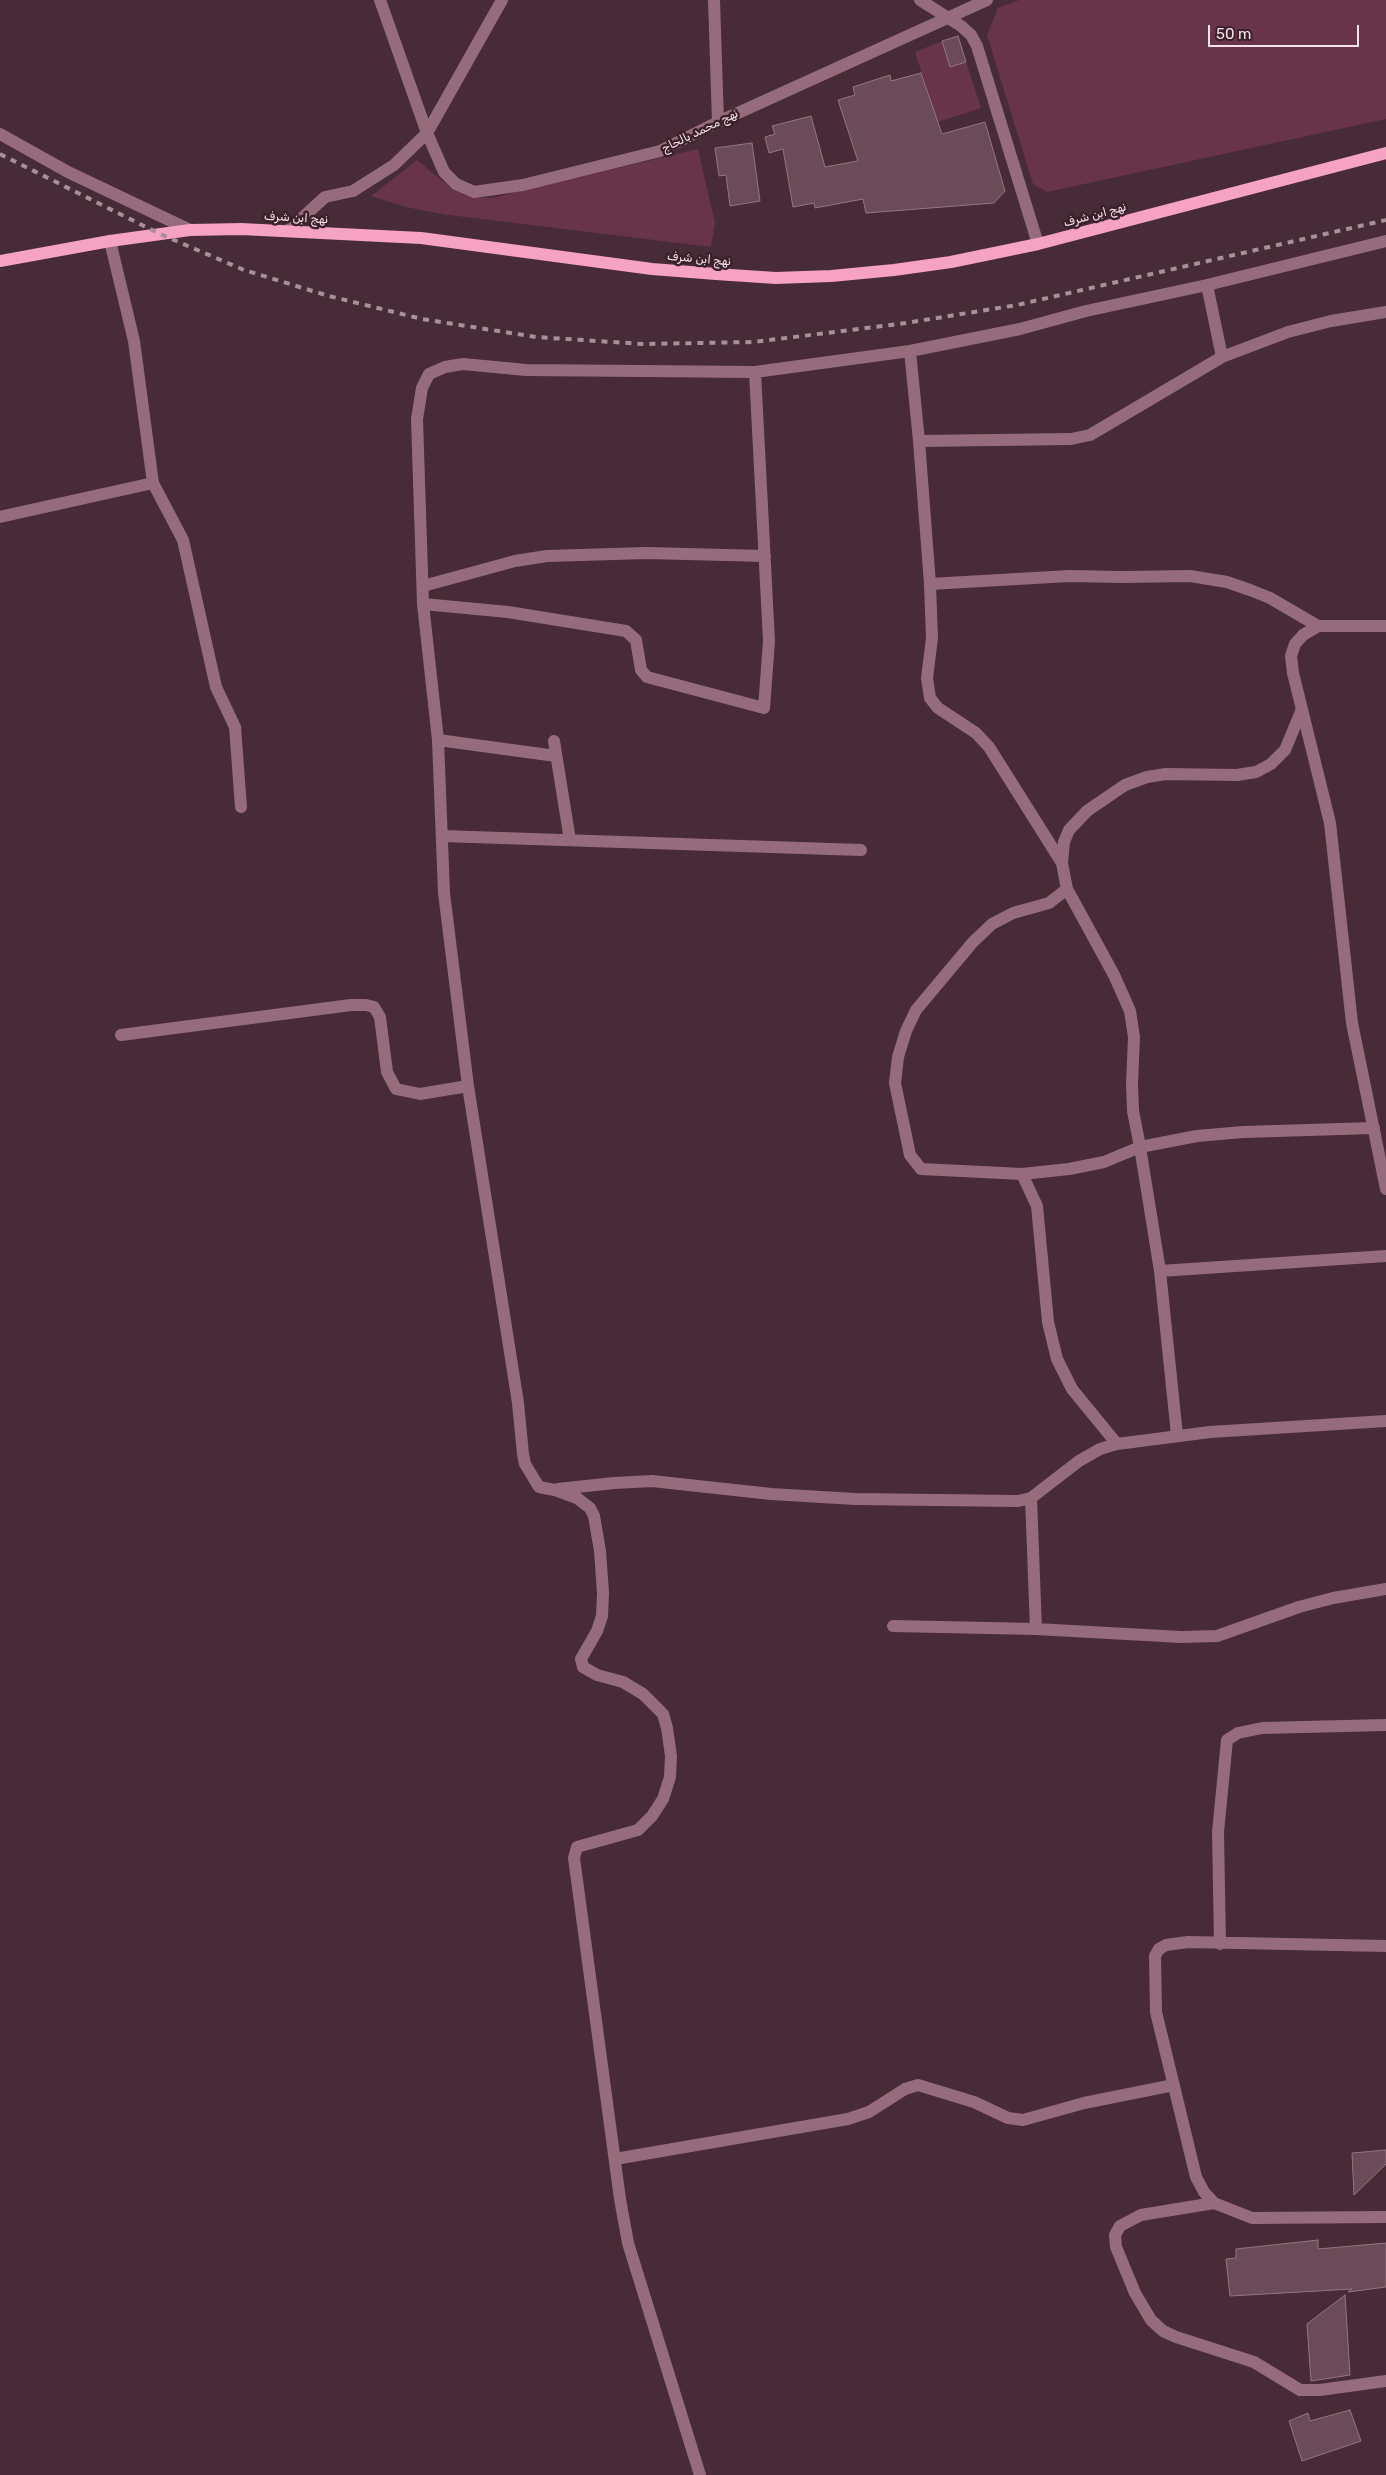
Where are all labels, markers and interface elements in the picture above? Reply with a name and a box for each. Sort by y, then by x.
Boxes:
scale bar [1211,15,1362,47]
text: 50 m [1216,25,1251,43]
street label: نهج محمد بالحاج [659,106,741,156]
street label: نهج ابن شرف [1062,200,1128,230]
street label: نهج ابن شرف [264,209,328,227]
street label: نهج ابن شرف [666,249,732,269]

